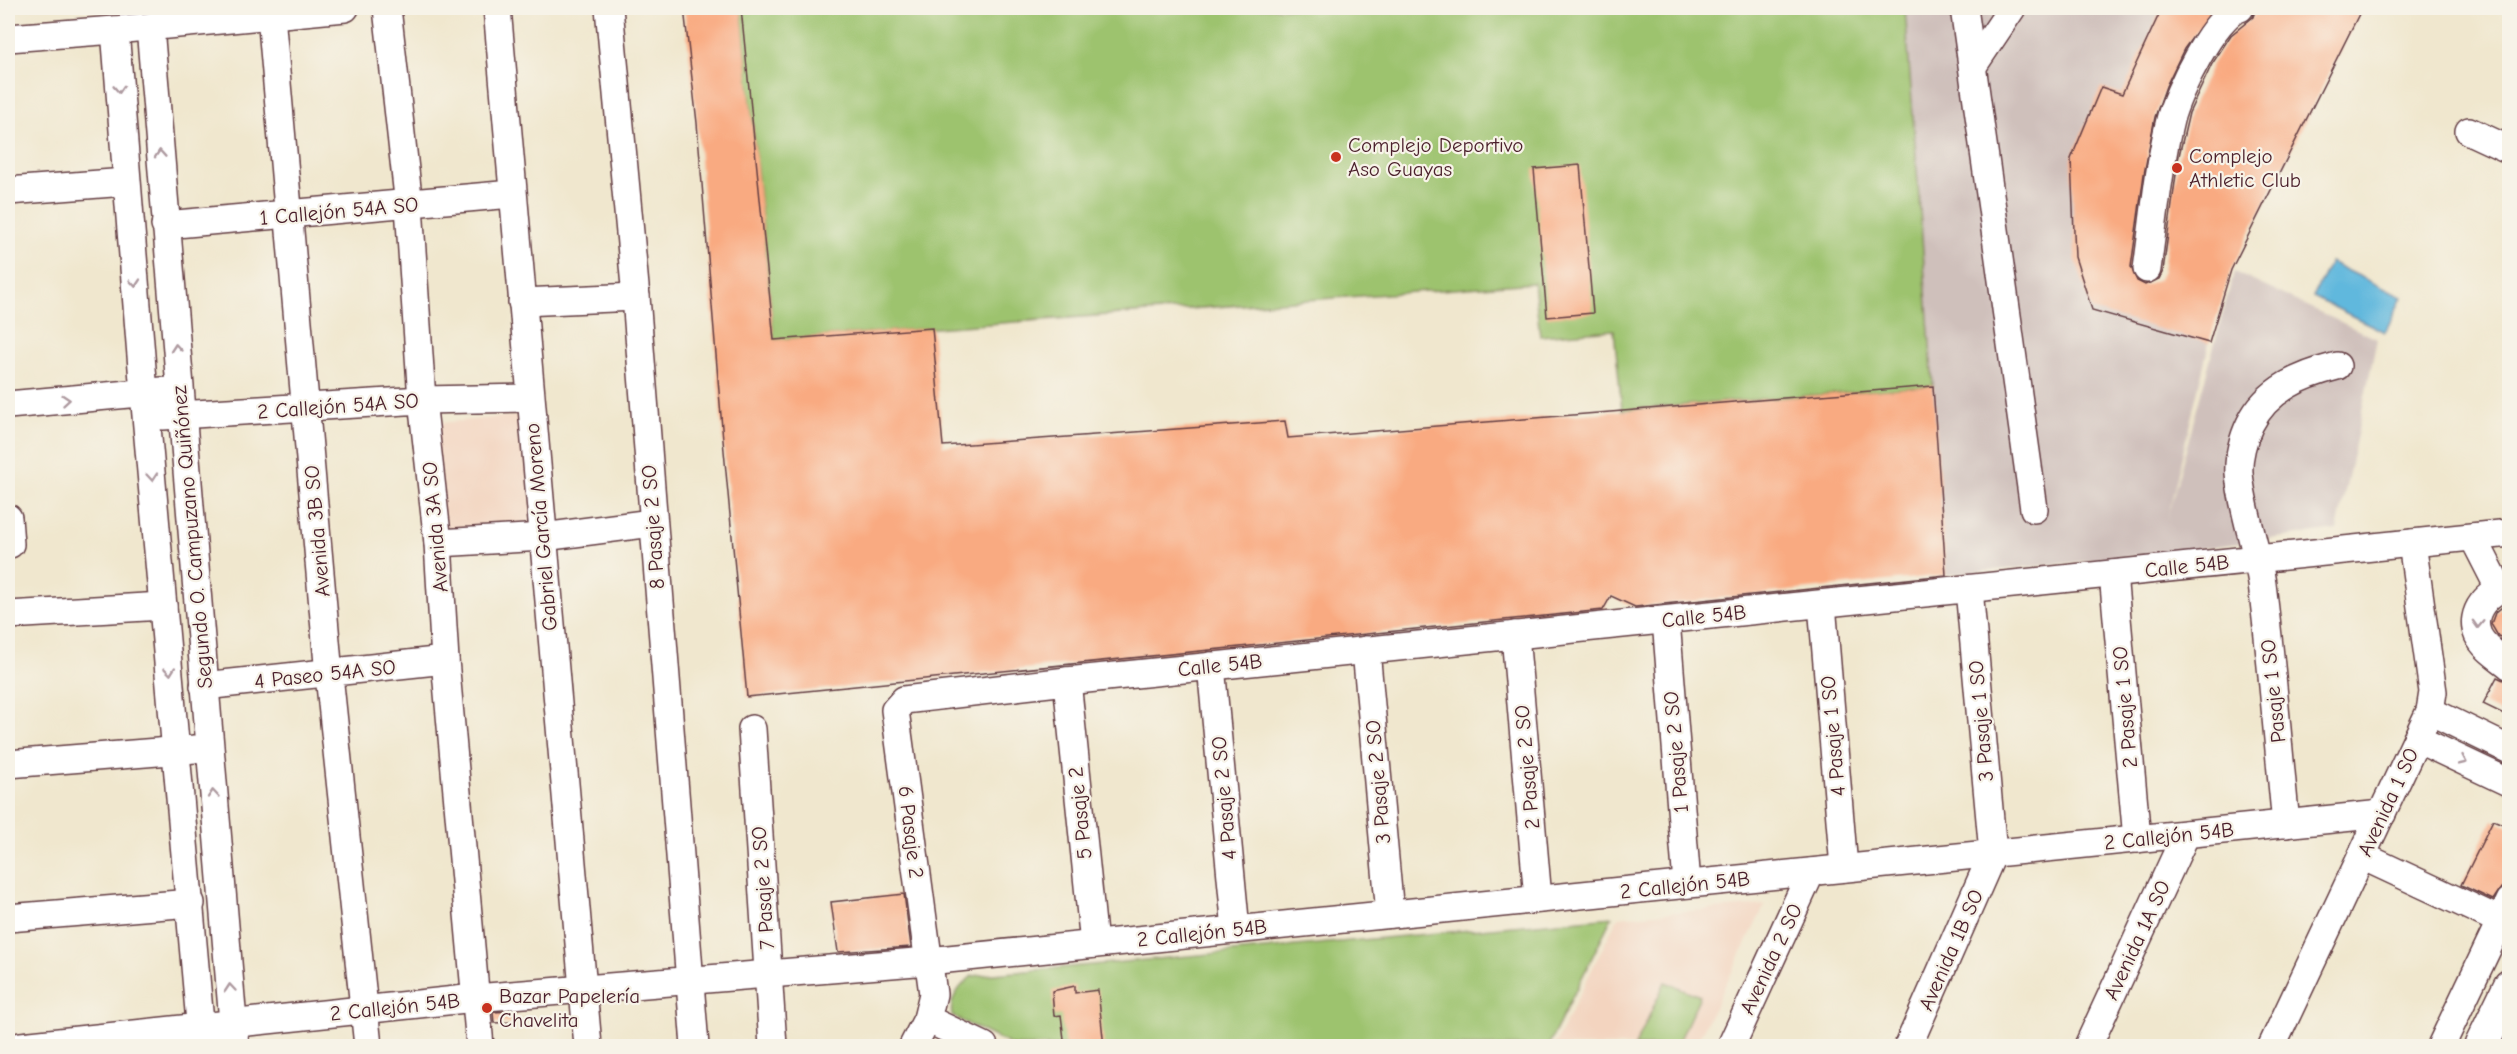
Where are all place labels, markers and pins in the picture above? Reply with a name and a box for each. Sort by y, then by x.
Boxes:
place label: Complejo Deportivo Aso Guayas [1348,133,1523,181]
place label: Complejo Athletic Club [2189,144,2301,192]
marker: Complejo Deportivo Aso Guayas [1329,150,1343,164]
marker: Complejo Athletic Club [2170,161,2184,175]
place label: Bazar Papelería Chavelita [499,984,640,1032]
marker: Bazar Papelería Chavelita [480,1001,494,1015]

